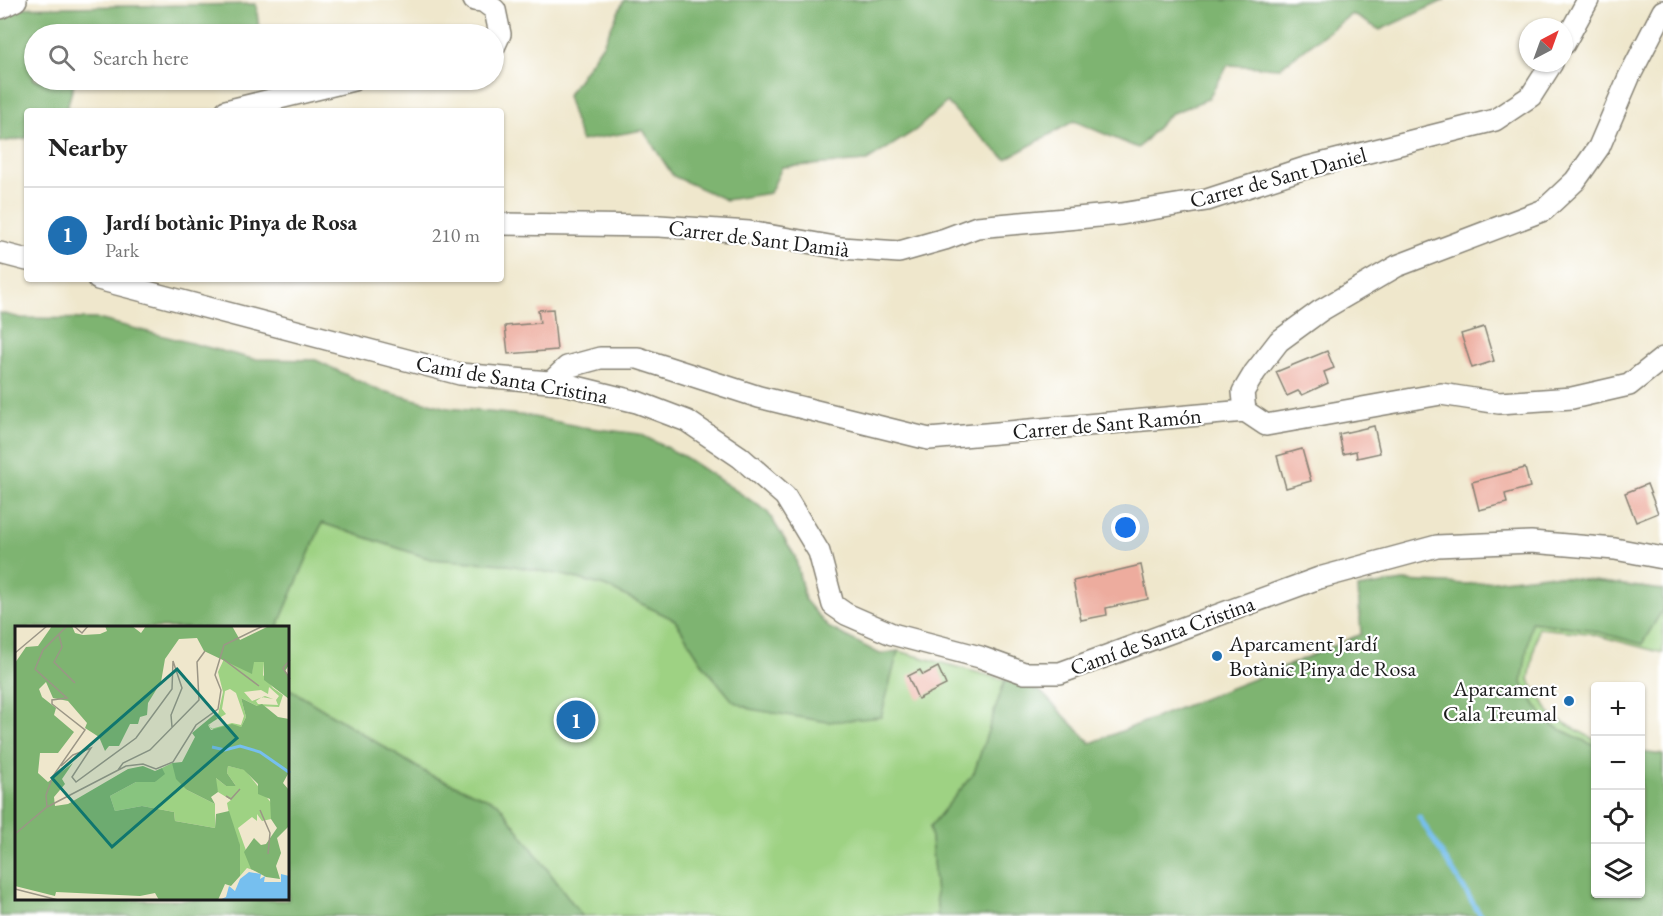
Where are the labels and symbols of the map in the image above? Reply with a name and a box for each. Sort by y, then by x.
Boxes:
north arrow [1519,18,1573,72]
street label: Carrer de Sant Daniel [1187,140,1370,215]
street label: Carrer de Sant Damià [667,213,851,264]
street label: Camí de Santa Cristina [414,348,610,411]
street label: Carrer de Sant Ramón [1011,401,1203,446]
your location [1111,513,1140,542]
street label: Camí de Santa Cristina [1066,589,1259,682]
inset map [15,626,290,901]
place label: Aparcament Jardí Botànic Pinya de Rosa [1228,629,1416,683]
marker: Aparcament Jardí Botànic Pinya de Rosa [1210,649,1224,663]
place label: Aparcament Cala Treumal [1443,674,1557,728]
marker: Aparcament Cala Treumal [1562,694,1576,708]
pin: 1 [556,698,596,742]

